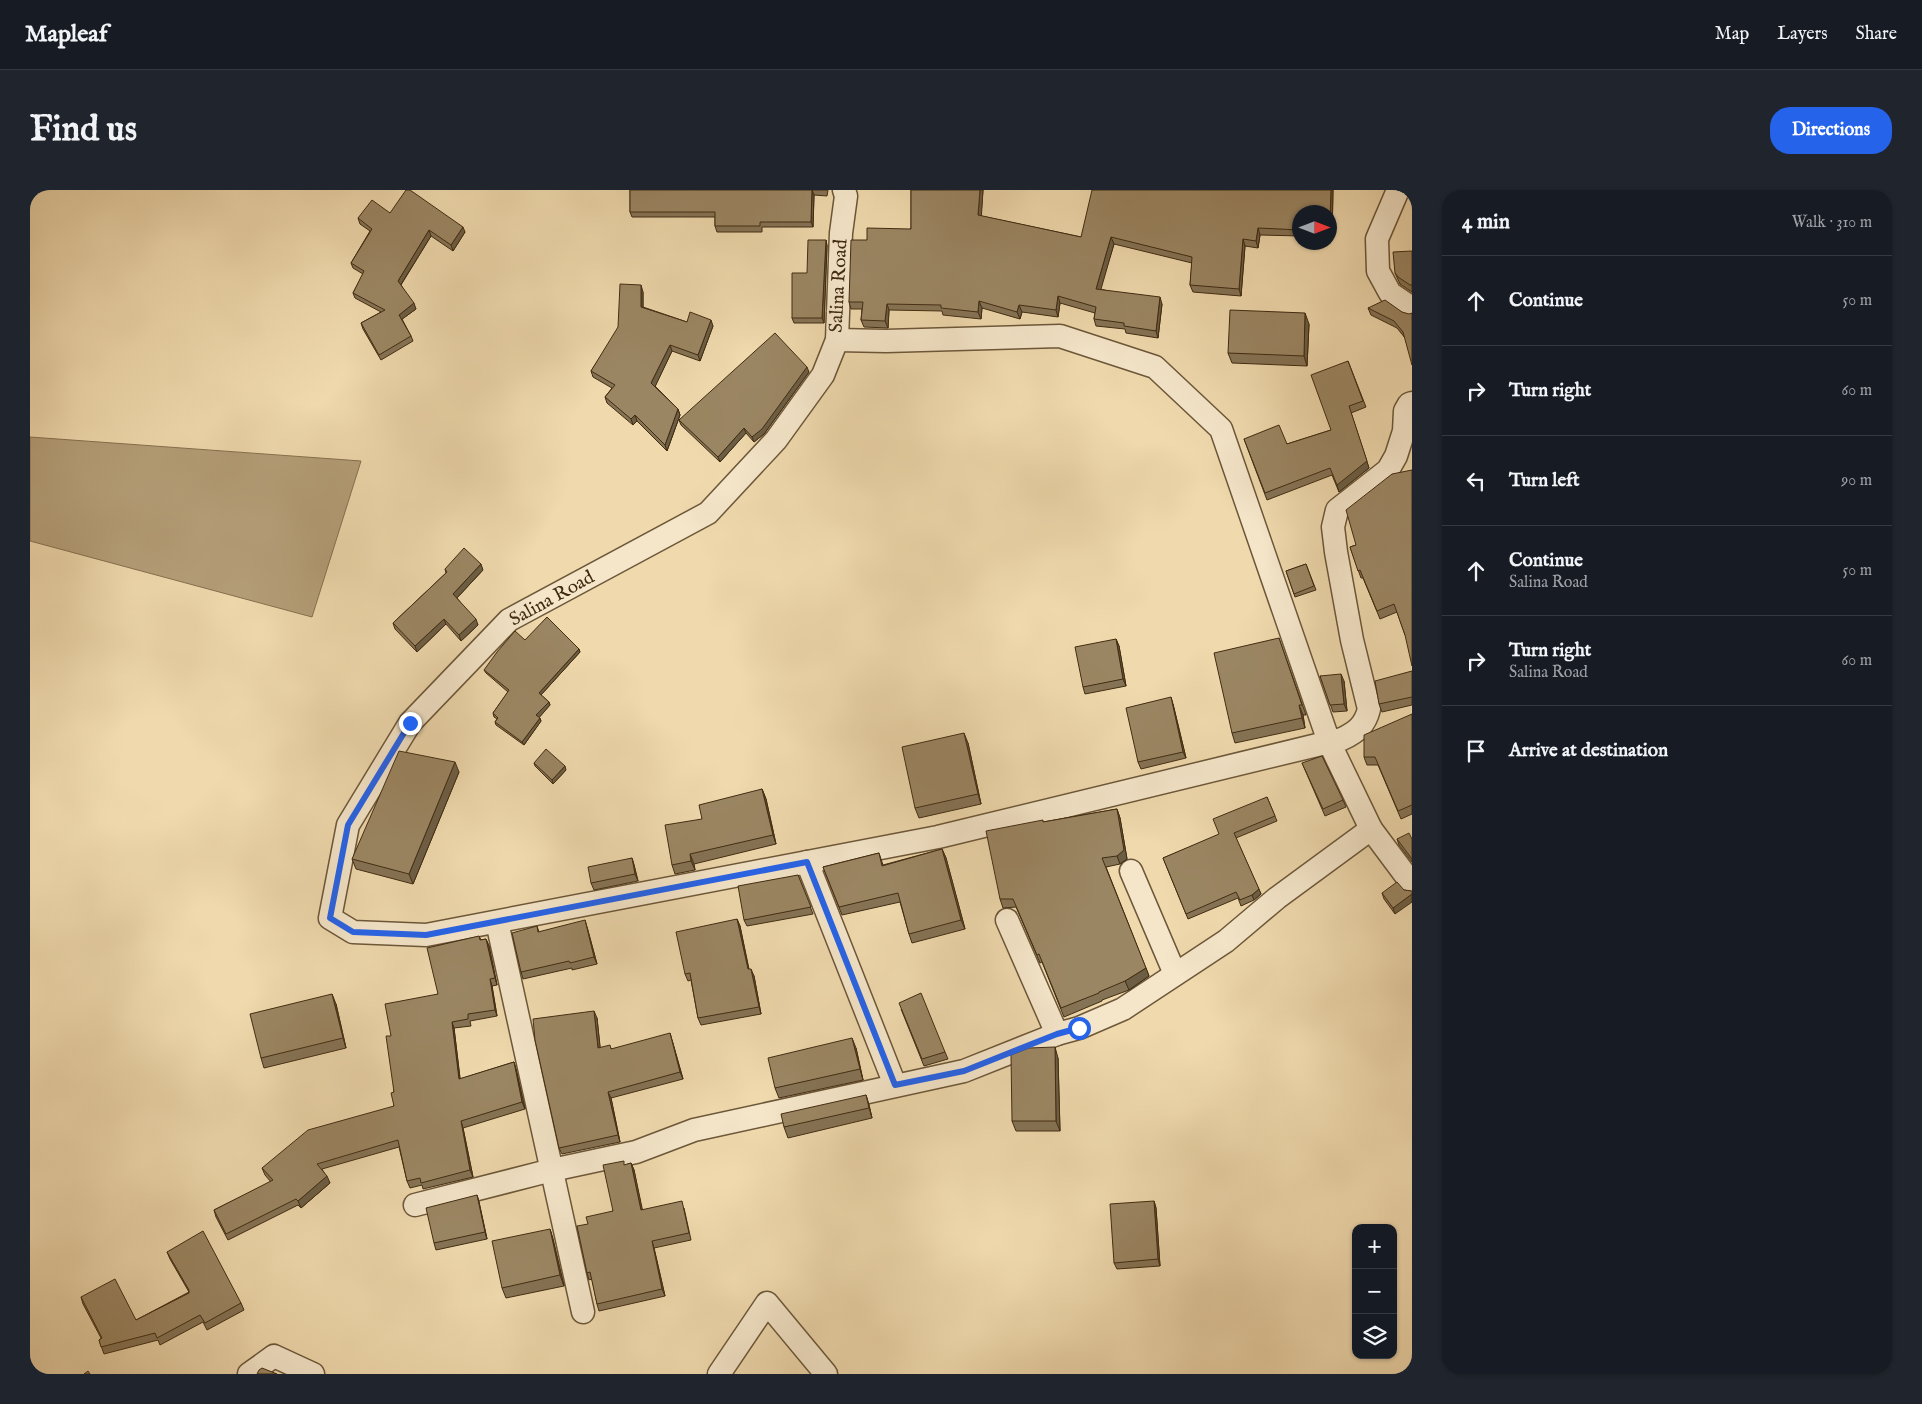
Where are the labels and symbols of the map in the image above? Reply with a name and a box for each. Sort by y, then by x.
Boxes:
north arrow [1292,205,1337,250]
street label: Salina Road [825,238,853,333]
street label: Salina Road [505,565,600,632]
route end [399,712,422,735]
route start [1068,1017,1091,1040]

